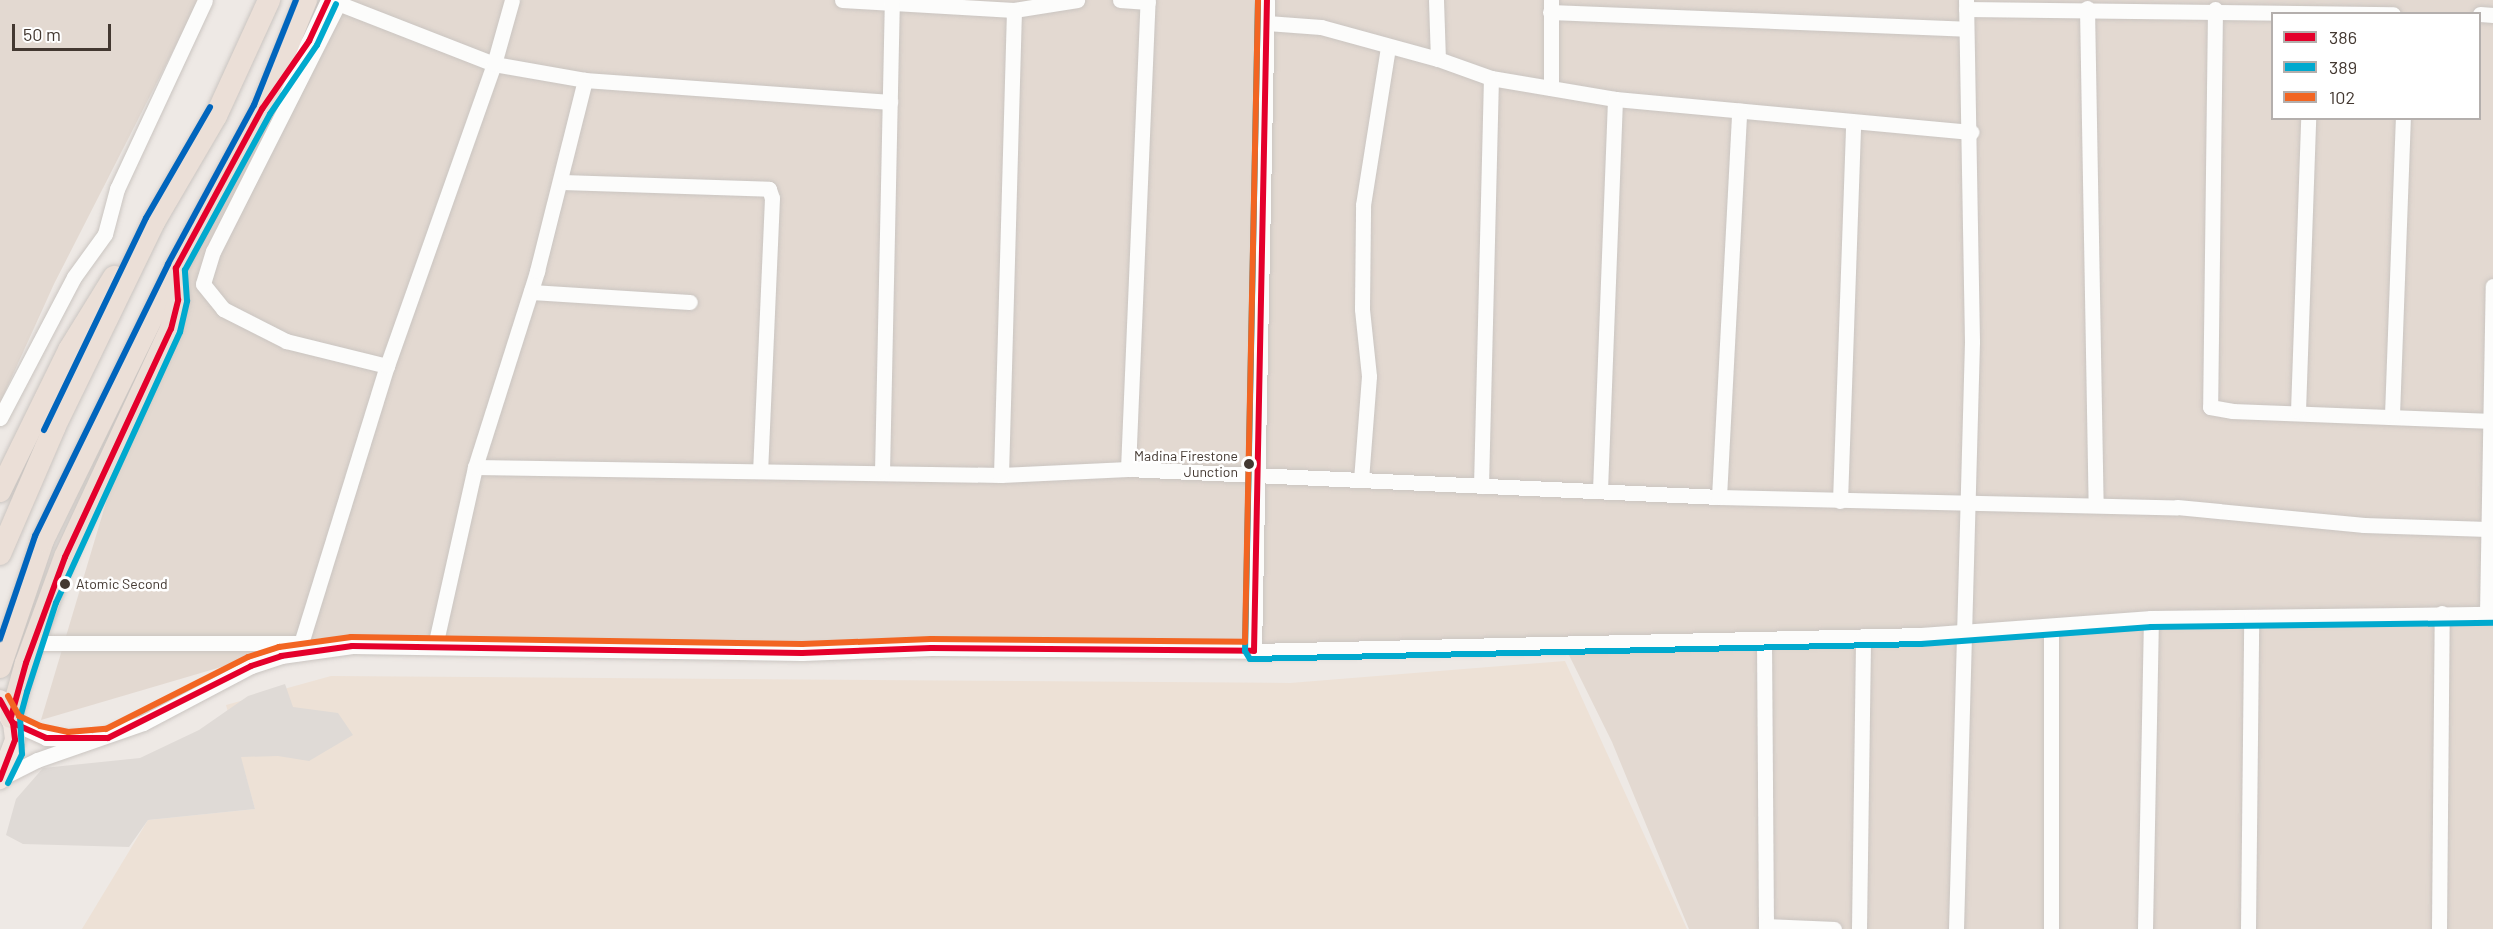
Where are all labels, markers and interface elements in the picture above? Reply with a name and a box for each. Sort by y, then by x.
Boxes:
scale bar [15,12,114,50]
legend [2271,12,2481,120]
text: 50 m [23,23,61,45]
text: 386 [2329,26,2357,48]
text: 389 [2329,56,2357,78]
text: 102 [2329,86,2355,108]
place label: Madina Firestone Junction [1134,448,1238,480]
marker: Madina Firestone Junction [1243,458,1255,470]
place label: Atomic Second [76,576,168,592]
marker: Atomic Second [59,578,71,590]

